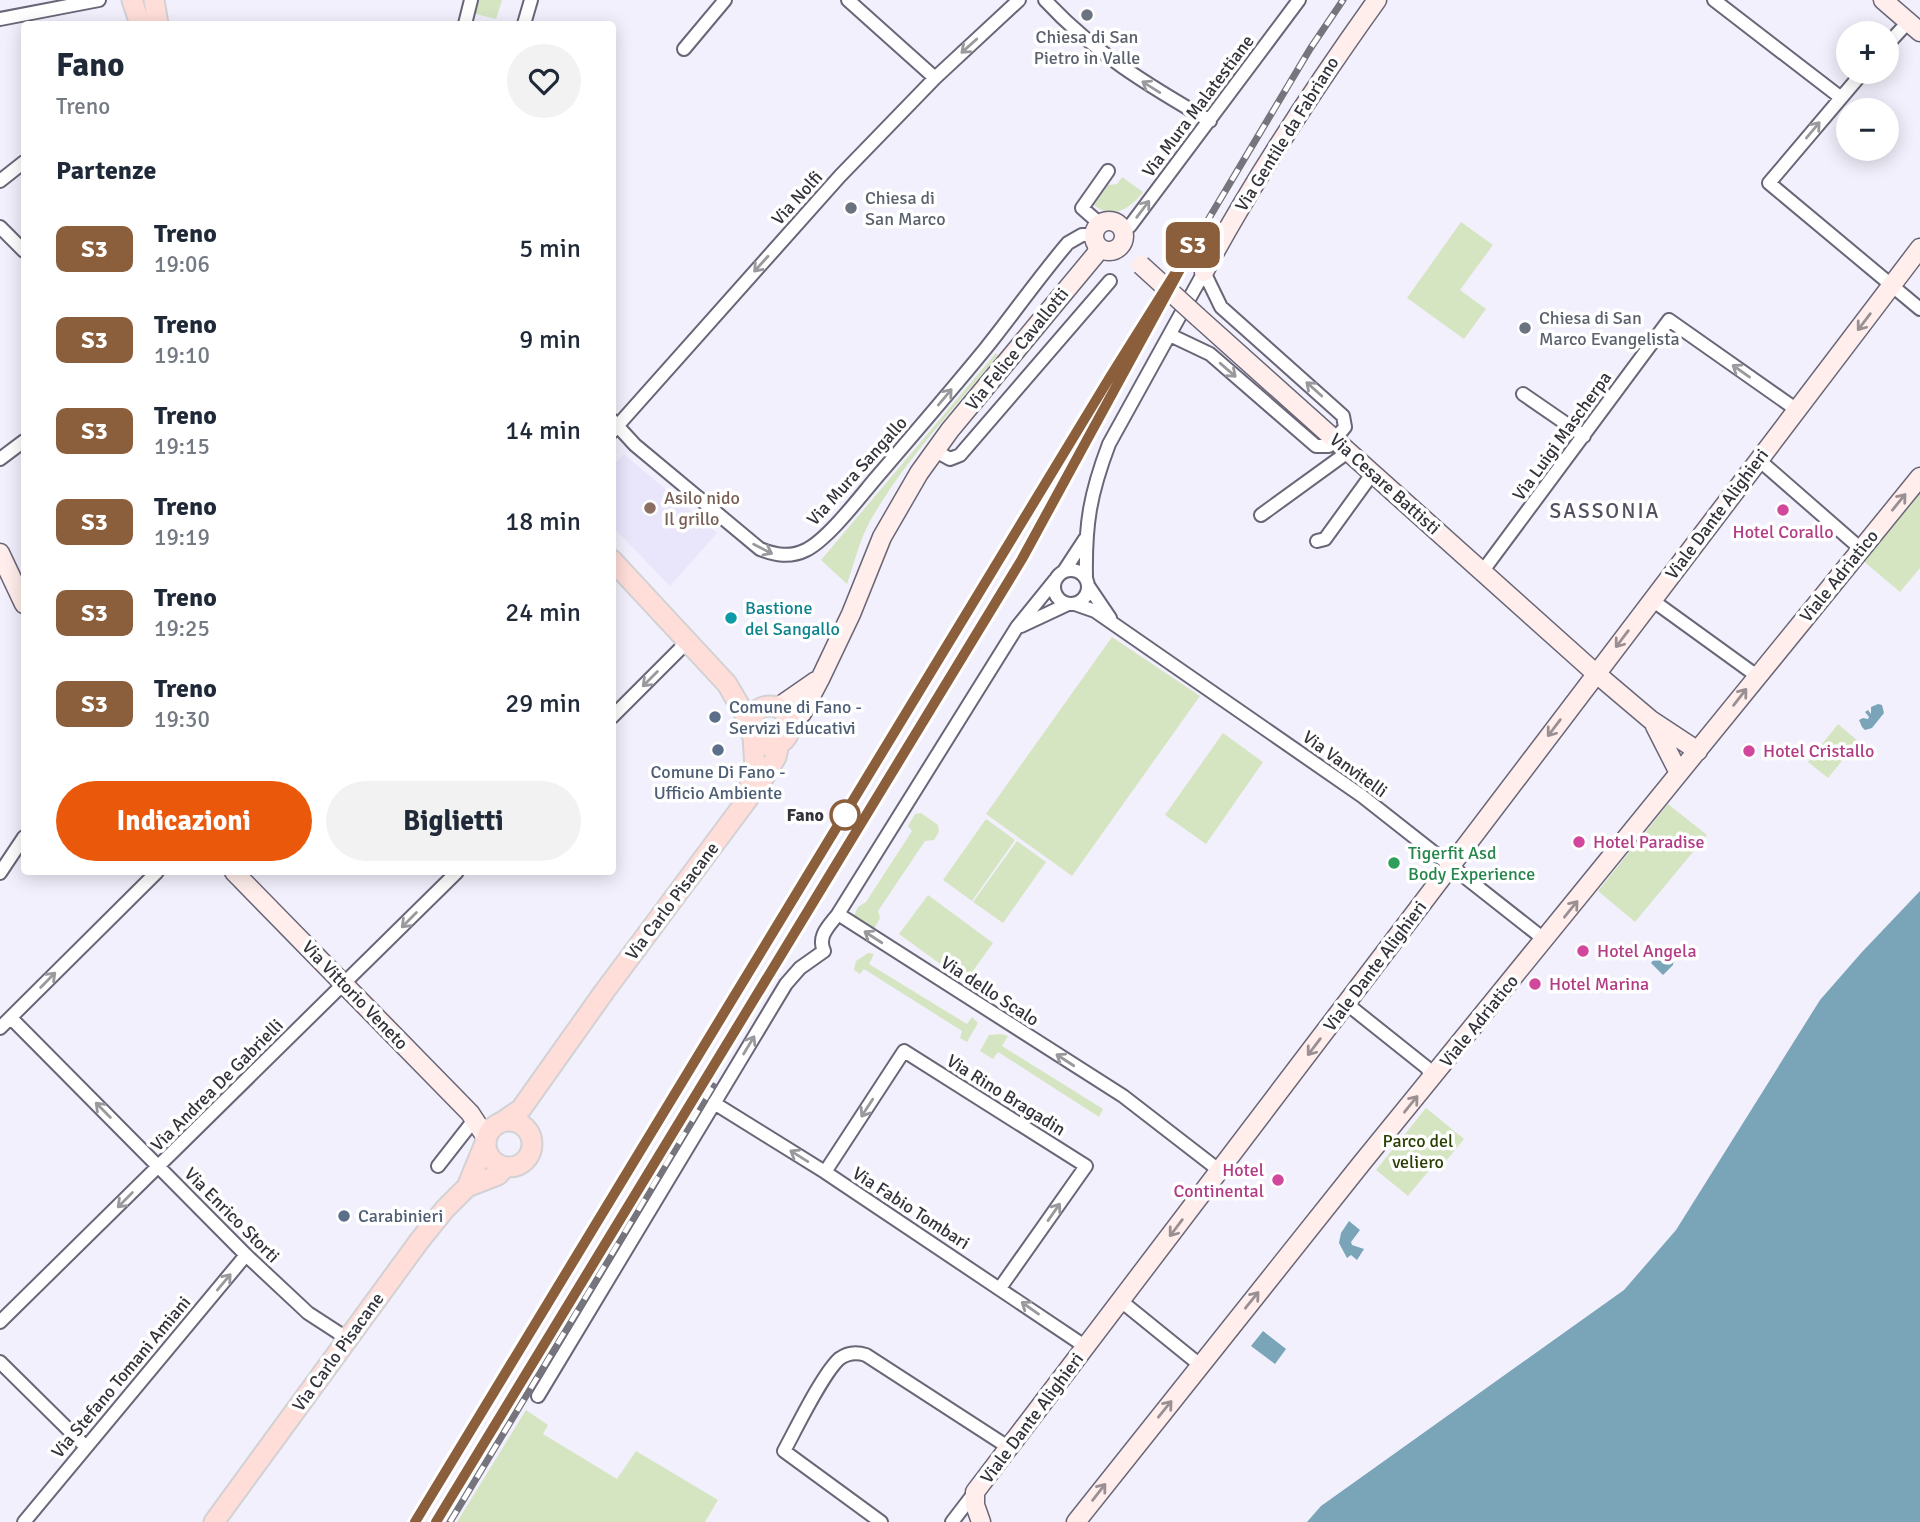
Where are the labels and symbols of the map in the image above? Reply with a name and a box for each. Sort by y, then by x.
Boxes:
marker: Chiesa di San Pietro in Valle [1079,7,1095,23]
place label: Chiesa di San Pietro in Valle [1034,26,1140,69]
street label: Via Mura Malatestiane [1137,31,1259,181]
one-way arrow [961,38,978,55]
street label: Via Gentile da Fabriano [1230,53,1344,215]
one-way arrow [1142,79,1161,94]
one-way arrow [1805,122,1821,140]
street label: Via Nolfi [767,166,827,230]
place label: Chiesa di San Marco [865,187,946,230]
one-way arrow [1135,199,1150,218]
marker: Chiesa di San Marco [843,200,859,216]
line badge: S3 [1162,222,1224,268]
one-way arrow [753,255,769,273]
street label: Via Felice Cavallotti [961,283,1073,415]
place label: Chiesa di San Marco Evangelista [1539,307,1680,350]
one-way arrow [1856,312,1871,331]
marker: Chiesa di San Marco Evangelista [1517,320,1533,336]
one-way arrow [1219,362,1237,378]
one-way arrow [1732,364,1751,378]
street label: Via Luigi Mascherpa [1508,367,1616,505]
one-way arrow [1305,381,1323,397]
one-way arrow [937,389,952,407]
street label: Via Mura Sangallo [802,412,912,530]
street label: Via Cesare Battisti [1325,429,1445,539]
street label: Viale Dante Alighieri [1661,444,1773,584]
place label: Asilo nido Il grillo [664,487,740,530]
one-way arrow [1892,493,1907,511]
district label: SASSONIA [1550,498,1660,524]
marker: Asilo nido Il grillo [642,500,658,516]
marker: Hotel Corallo [1775,502,1791,518]
place label: Hotel Corallo [1733,521,1834,543]
street label: Viale Adriatico [1795,525,1883,627]
one-way arrow [752,543,773,557]
place label: Bastione del Sangallo [745,597,840,640]
marker: Bastione del Sangallo [723,610,739,626]
one-way arrow [1614,630,1629,648]
one-way arrow [642,670,659,687]
one-way arrow [1733,689,1748,707]
place label: Comune di Fano - Servizi Educativi [729,696,862,739]
marker: Comune di Fano - Servizi Educativi [707,709,723,725]
one-way arrow [1547,719,1562,737]
street label: Via Vanvitelli [1298,726,1392,802]
place label: Hotel Cristallo [1763,740,1874,762]
marker: Comune Di Fano - Ufficio Ambiente [710,742,726,758]
marker: Hotel Cristallo [1741,743,1757,759]
place label: Comune Di Fano - Ufficio Ambiente [651,761,785,804]
marker: Fano [830,800,860,830]
place label: Fano [787,804,824,826]
place label: Hotel Paradise [1593,831,1704,853]
marker: Hotel Paradise [1571,834,1587,850]
street label: Via Carlo Pisacane [621,838,723,964]
place label: Tigerfit Asd Body Experience [1408,842,1535,885]
marker: Tigerfit Asd Body Experience [1386,855,1402,871]
street label: Viale Dante Alighieri [1319,896,1431,1036]
one-way arrow [1563,900,1578,918]
one-way arrow [400,911,417,928]
one-way arrow [864,930,884,944]
street label: Via Vittorio Veneto [297,936,413,1054]
place label: Hotel Angela [1597,940,1697,962]
marker: Hotel Angela [1575,943,1591,959]
street label: Via dello Scalo [937,951,1043,1031]
street label: Viale Adriatico [1435,970,1523,1072]
one-way arrow [40,972,57,989]
place label: Hotel Marina [1549,973,1649,995]
marker: Hotel Marina [1527,976,1543,992]
street label: Via Andrea De Gabrielli [146,1014,288,1156]
one-way arrow [743,1035,757,1055]
one-way arrow [1307,1037,1321,1056]
street label: Via Rino Bragadin [942,1050,1070,1140]
one-way arrow [1056,1052,1076,1066]
one-way arrow [1403,1095,1418,1113]
one-way arrow [860,1098,874,1117]
one-way arrow [94,1102,111,1119]
park label: Parco del veliero [1383,1130,1453,1173]
one-way arrow [790,1148,809,1163]
place label: Hotel Continental [1173,1159,1264,1202]
street label: Via Fabio Tombari [848,1162,974,1254]
street label: Via Enrico Storti [180,1163,284,1267]
marker: Hotel Continental [1270,1172,1286,1188]
one-way arrow [117,1192,134,1209]
one-way arrow [1047,1203,1061,1222]
place label: Carabinieri [358,1205,443,1227]
marker: Carabinieri [336,1208,352,1224]
one-way arrow [1169,1218,1184,1237]
one-way arrow [216,1273,231,1291]
street label: Via Carlo Pisacane [287,1288,389,1416]
one-way arrow [1245,1291,1260,1309]
street label: Via Stefano Tomani Amiani [47,1292,195,1462]
one-way arrow [1021,1301,1040,1315]
street label: Viale Dante Alighieri [976,1348,1088,1488]
one-way arrow [1158,1401,1173,1419]
one-way arrow [1092,1484,1107,1502]

